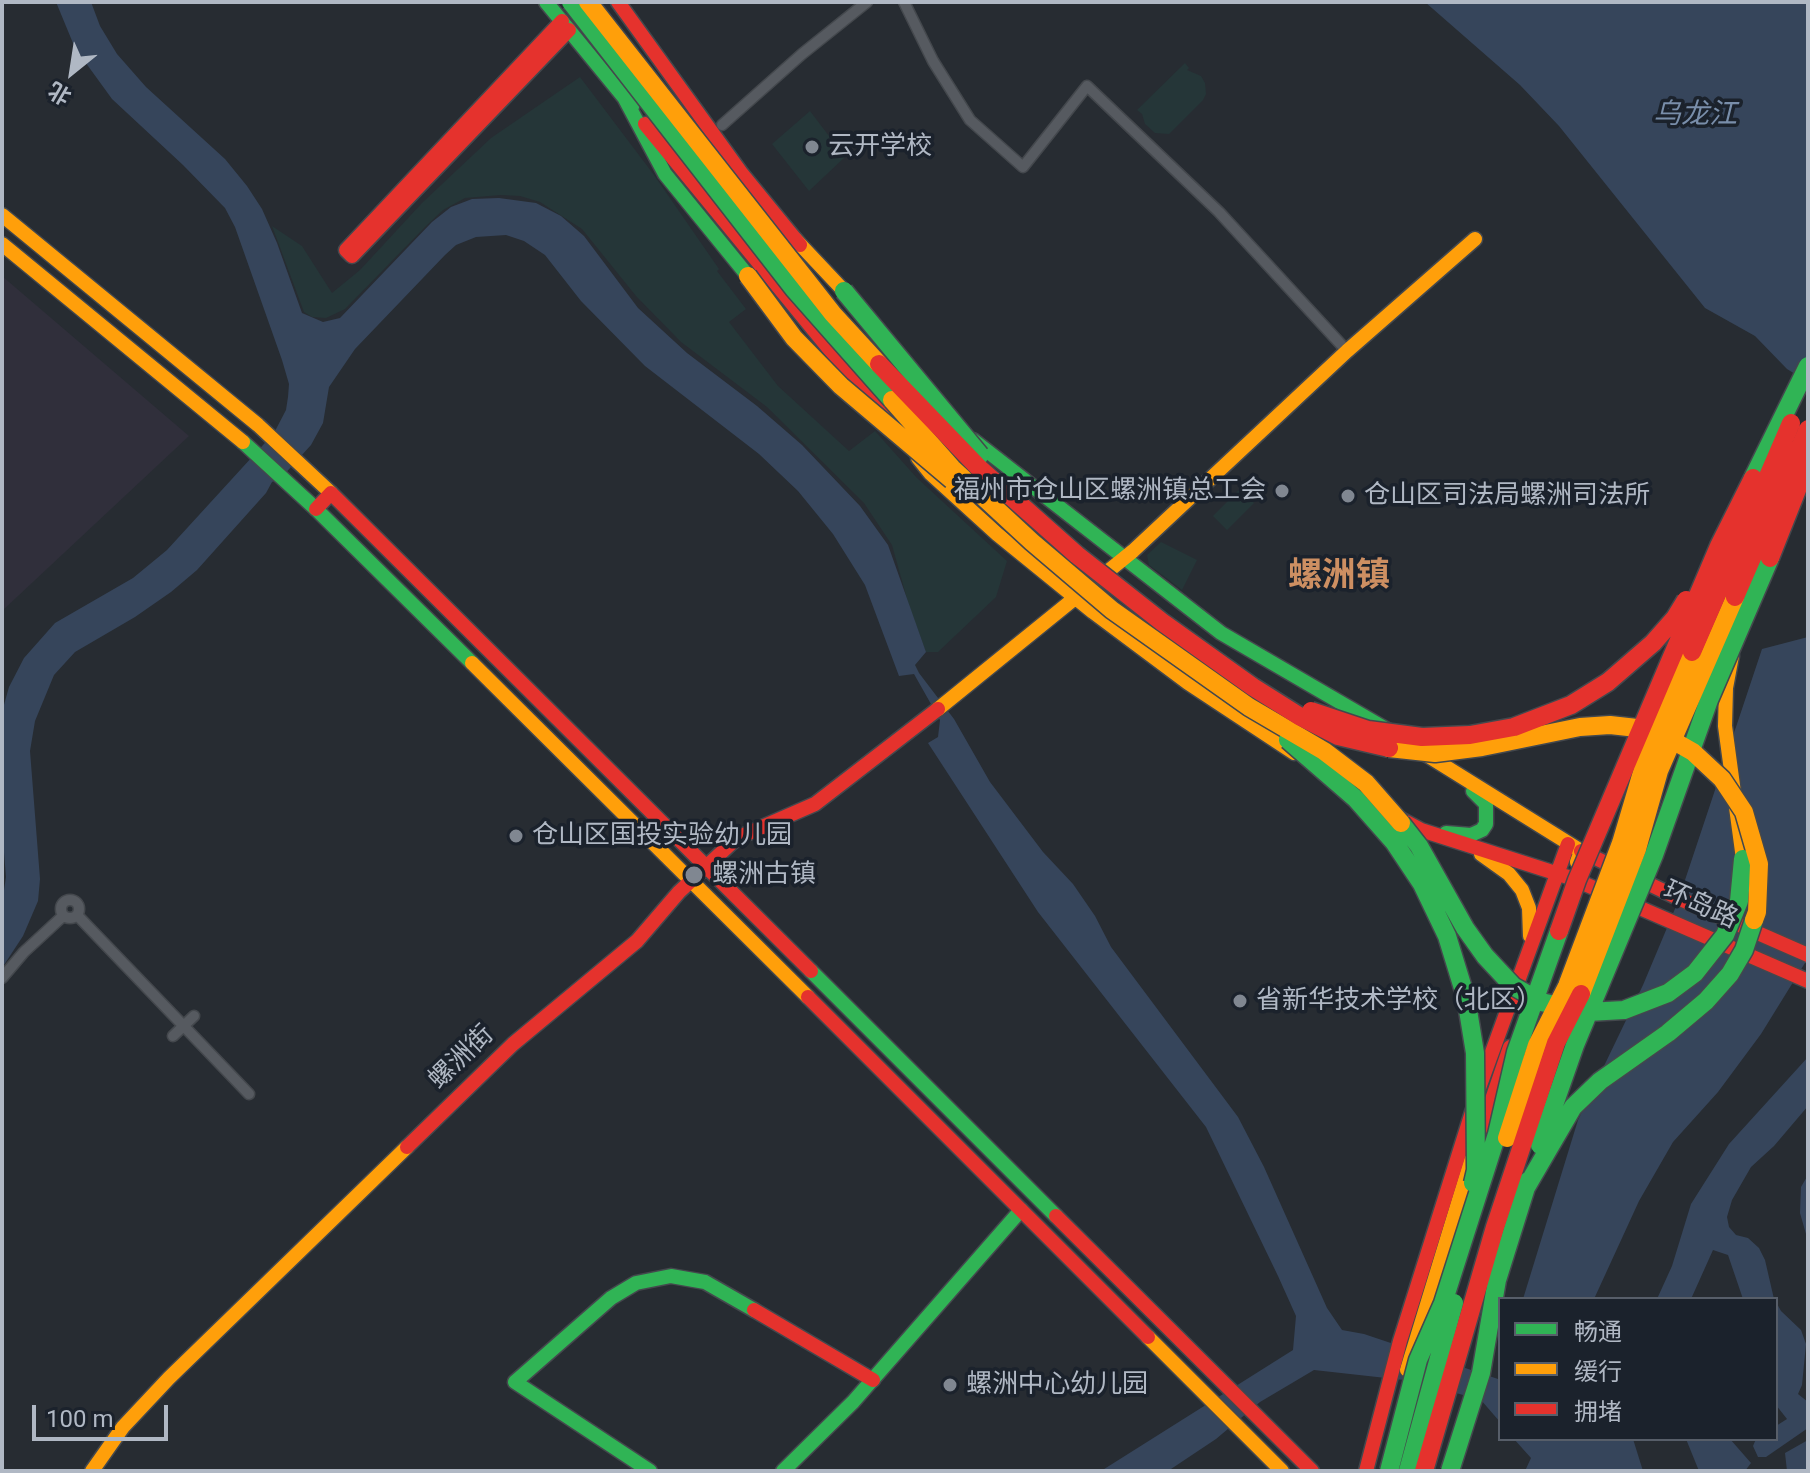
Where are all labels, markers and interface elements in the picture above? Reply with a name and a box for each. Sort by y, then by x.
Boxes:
north arrow [32,32,112,112]
text: 北 [44,77,76,110]
water label: 乌龙江 [1653,99,1737,133]
place label: 云开学校 [828,131,932,163]
marker: 云开学校 [803,138,821,156]
place label: 福州市仓山区螺洲镇总工会 [954,475,1266,507]
place label: 仓山区司法局螺洲司法所 [1364,480,1650,512]
marker: 福州市仓山区螺洲镇总工会 [1273,482,1291,500]
marker: 仓山区司法局螺洲司法所 [1339,487,1357,505]
district label: 螺洲镇 [1288,557,1390,597]
place label: 仓山区国投实验幼儿园 [532,820,792,852]
marker: 仓山区国投实验幼儿园 [507,827,525,845]
place label: 螺洲古镇 [712,859,816,891]
marker: 螺洲古镇 [683,864,705,886]
street label: 环岛路 [1658,876,1742,936]
place label: 省新华技术学校（北区） [1256,985,1542,1017]
marker: 省新华技术学校（北区） [1231,992,1249,1010]
street label: 螺洲街 [423,1020,501,1096]
legend [1498,1297,1778,1441]
text: 畅通 [1574,1318,1622,1346]
text: 缓行 [1574,1358,1622,1386]
place label: 螺洲中心幼儿园 [966,1369,1148,1401]
marker: 螺洲中心幼儿园 [941,1376,959,1394]
scale bar [36,1389,172,1439]
text: 拥堵 [1574,1398,1622,1426]
text: 100 m [46,1405,113,1433]

